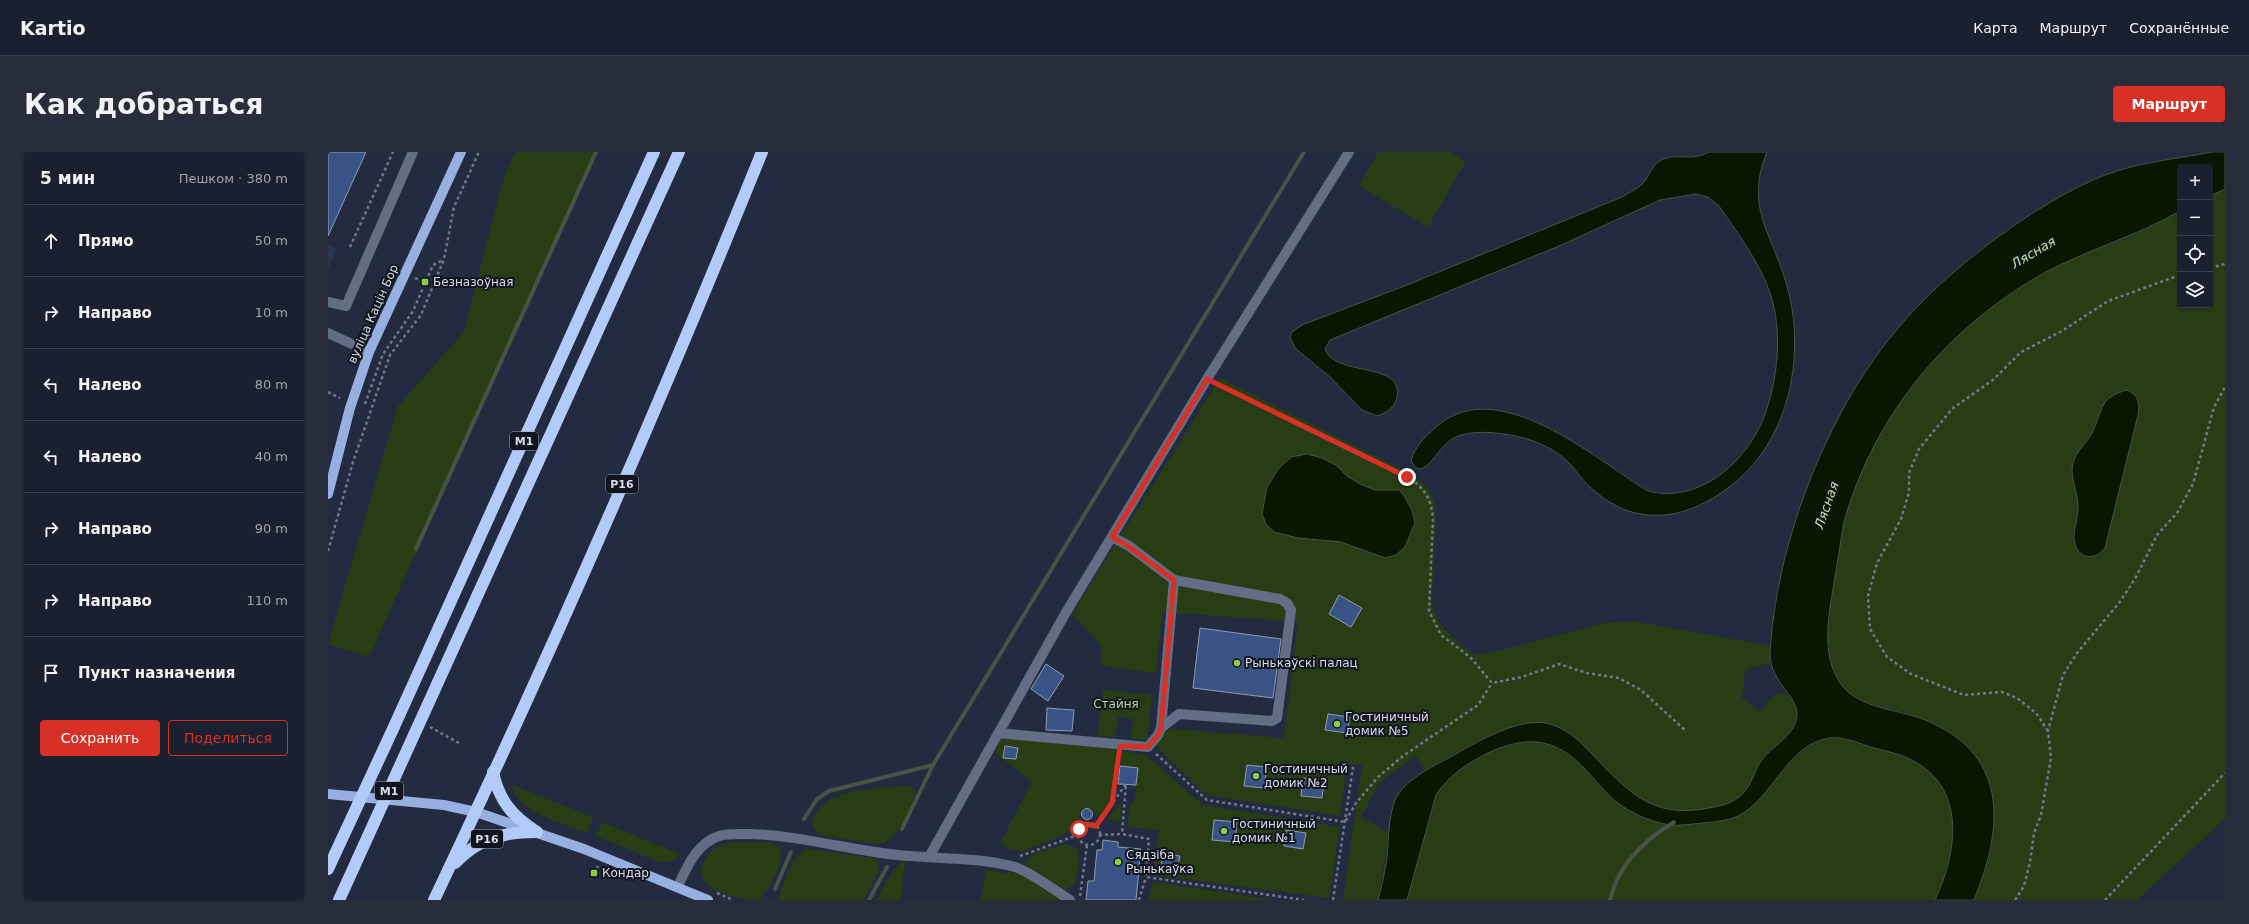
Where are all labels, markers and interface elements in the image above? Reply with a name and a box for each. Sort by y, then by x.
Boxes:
text: Kartio [20,17,86,39]
text: Карта [1973,20,2017,36]
text: Маршрут [2039,20,2107,36]
text: Сохранённые [2129,20,2229,36]
button: Маршрут [2113,86,2225,122]
text: Как добраться [24,88,263,121]
map controls [2177,164,2213,308]
button: + [2177,164,2213,200]
text: 5 мин [40,168,95,188]
text: Пешком · 380 m [179,171,288,186]
button: − [2177,200,2213,236]
icon: ahead [40,230,62,252]
text: Прямо [78,232,134,250]
text: 50 m [255,233,288,248]
water label: Лясная [2008,233,2058,272]
button: locate [2177,236,2213,272]
street label: вуліца Кацін Бор [345,262,401,366]
button: layers [2177,272,2213,308]
place label: Безназоўная [433,275,513,289]
marker: Безназоўная [420,277,430,287]
icon: right [40,302,62,324]
text: Направо [78,304,152,322]
text: 10 m [255,305,288,320]
icon: left [40,374,62,396]
text: Налево [78,376,142,394]
text: 80 m [255,377,288,392]
road number: М1 [510,432,538,450]
icon: left [40,446,62,468]
text: Налево [78,448,142,466]
text: 40 m [255,449,288,464]
route end [1398,468,1416,486]
road number: Р16 [606,475,638,493]
water label: Лясная [1811,479,1842,532]
icon: right [40,518,62,540]
text: Направо [78,520,152,538]
text: 90 m [255,521,288,536]
icon: right [40,590,62,612]
text: Направо [78,592,152,610]
text: 110 m [246,593,288,608]
place label: Рынькаўскi палац [1245,656,1358,670]
marker: Рынькаўскi палац [1232,658,1242,668]
icon: arrive [40,662,62,684]
text: Пункт назначения [78,664,235,682]
park label: Стайня [1093,697,1139,711]
place label: Гостиничный домик №5 [1345,710,1429,738]
marker: Гостиничный домик №5 [1332,719,1342,729]
button: Сохранить [40,720,160,756]
button: Поделиться [168,720,288,756]
place label: Гостиничный домик №2 [1264,762,1348,790]
marker: Гостиничный домик №2 [1251,771,1261,781]
road number: М1 [375,782,403,800]
place label: Гостиничный домик №1 [1232,817,1316,845]
route start [1070,820,1088,838]
marker: Гостиничный домик №1 [1219,826,1229,836]
road number: Р16 [471,830,503,848]
place label: Сядзіба Рынькаўка [1126,848,1194,876]
marker: Сядзіба Рынькаўка [1113,857,1123,867]
place label: Кондар [602,866,649,880]
marker: Кондар [589,868,599,878]

